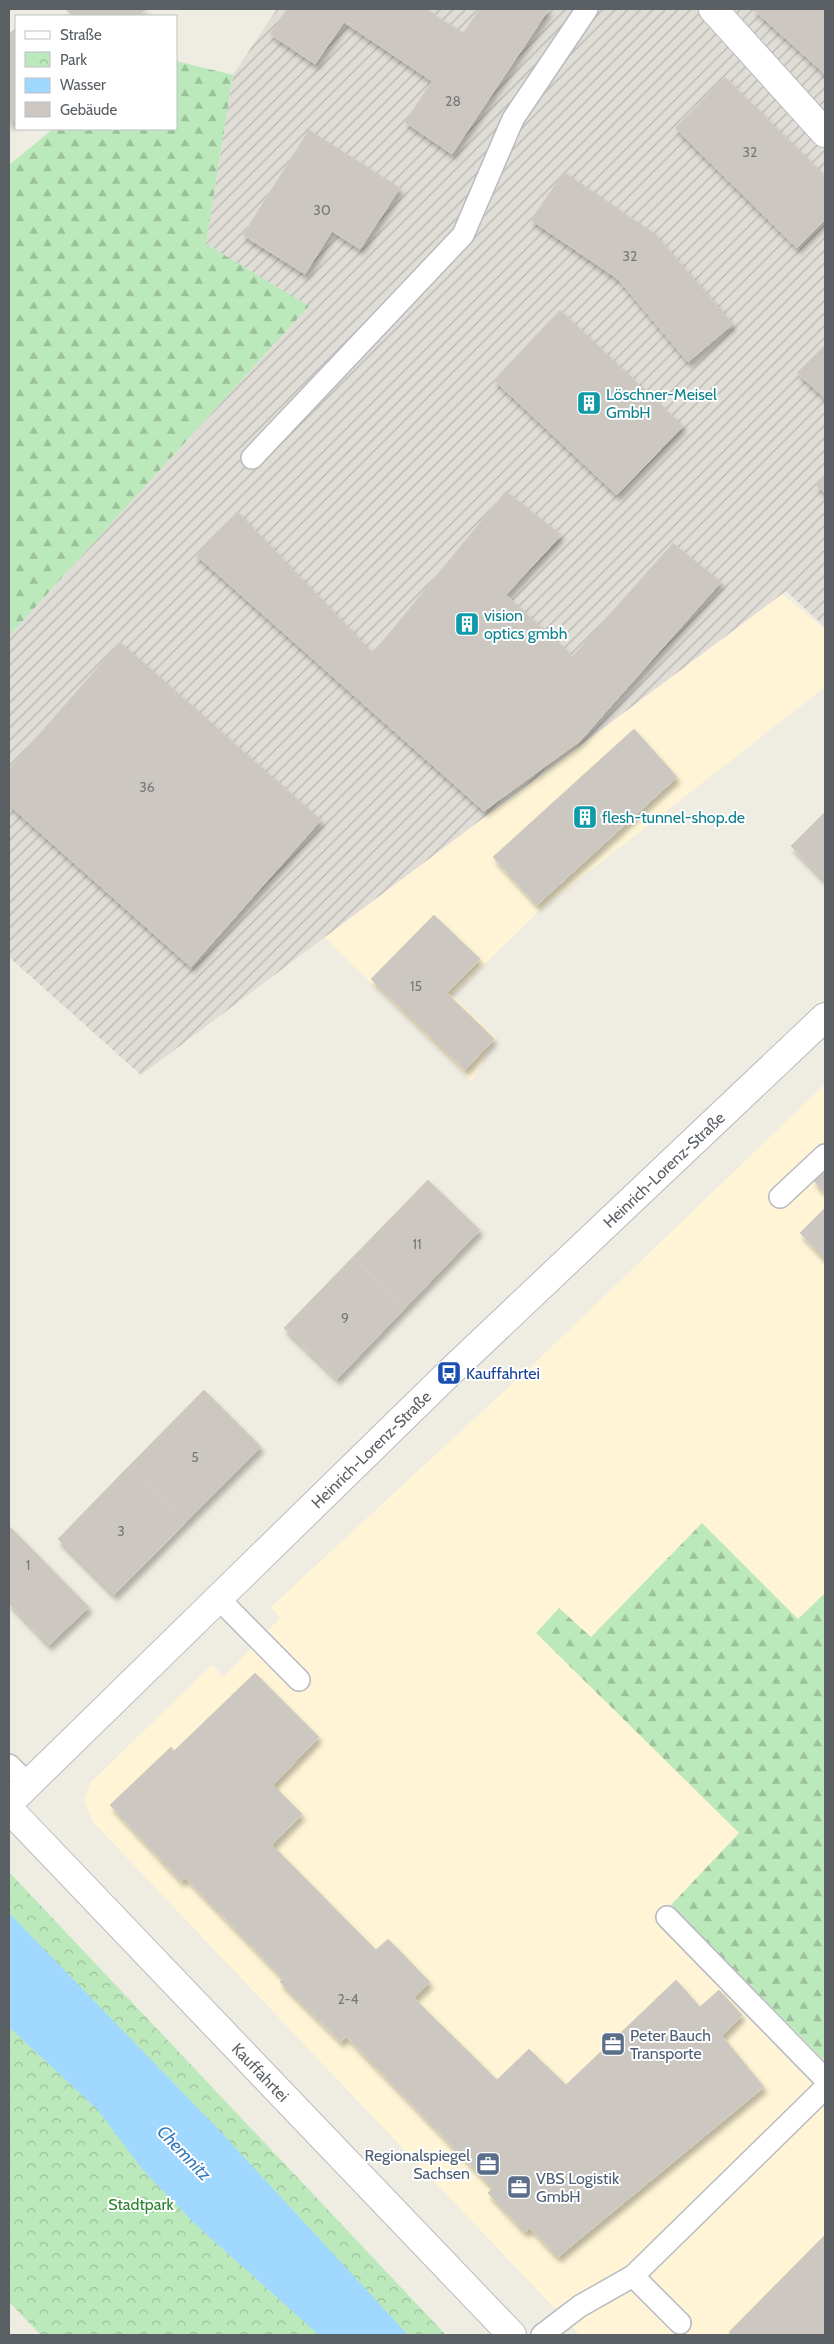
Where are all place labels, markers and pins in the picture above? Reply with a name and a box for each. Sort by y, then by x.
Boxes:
place label: Löschner-Meisel GmbH [606,385,717,422]
building icon: Löschner-Meisel GmbH [576,390,602,416]
place label: vision optics gmbh [484,606,567,643]
building icon: vision optics gmbh [454,611,480,637]
building icon: flesh-tunnel-shop.de [572,804,598,830]
place label: flesh-tunnel-shop.de [602,808,745,827]
bus stop icon: Kauffahrtei [436,1360,462,1386]
place label: Kauffahrtei [466,1364,540,1383]
place label: Peter Bauch Transporte [630,2026,711,2063]
office icon: Peter Bauch Transporte [600,2031,626,2057]
place label: Regionalspiegel Sachsen [365,2146,470,2183]
office icon: Regionalspiegel Sachsen [475,2151,501,2177]
place label: VBS Logistik GmbH [536,2169,620,2206]
office icon: VBS Logistik GmbH [506,2174,532,2200]

